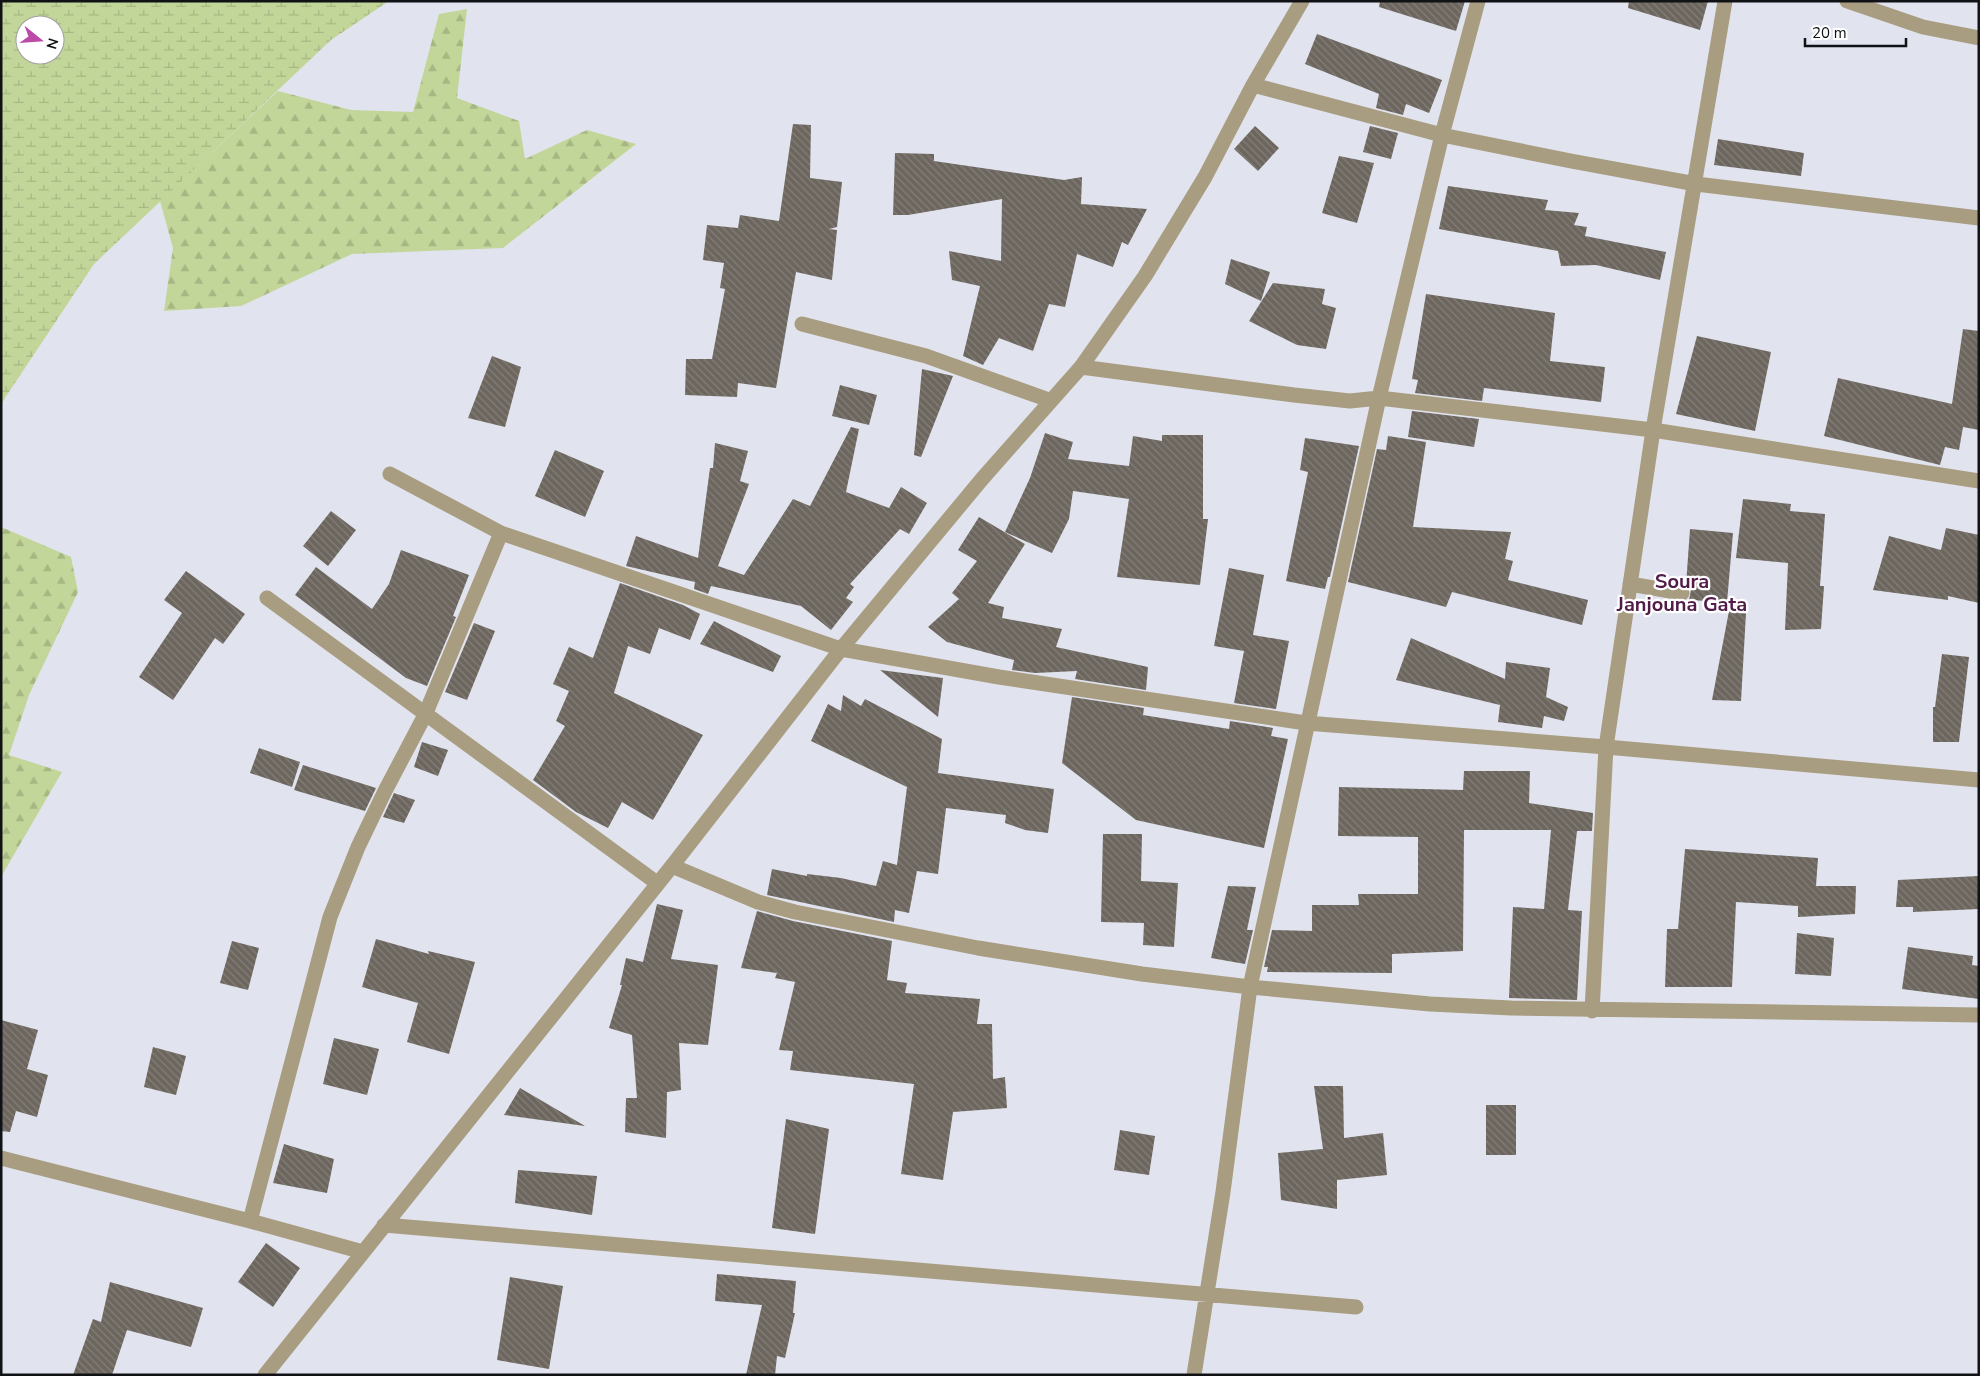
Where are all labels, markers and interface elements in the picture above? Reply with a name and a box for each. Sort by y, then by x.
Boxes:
north arrow [15,15,65,65]
scale bar [1805,15,1906,47]
text: 20 m [1812,23,1847,43]
text: N [41,36,63,51]
district label: Soura Janjouna Gata [1616,568,1747,618]

